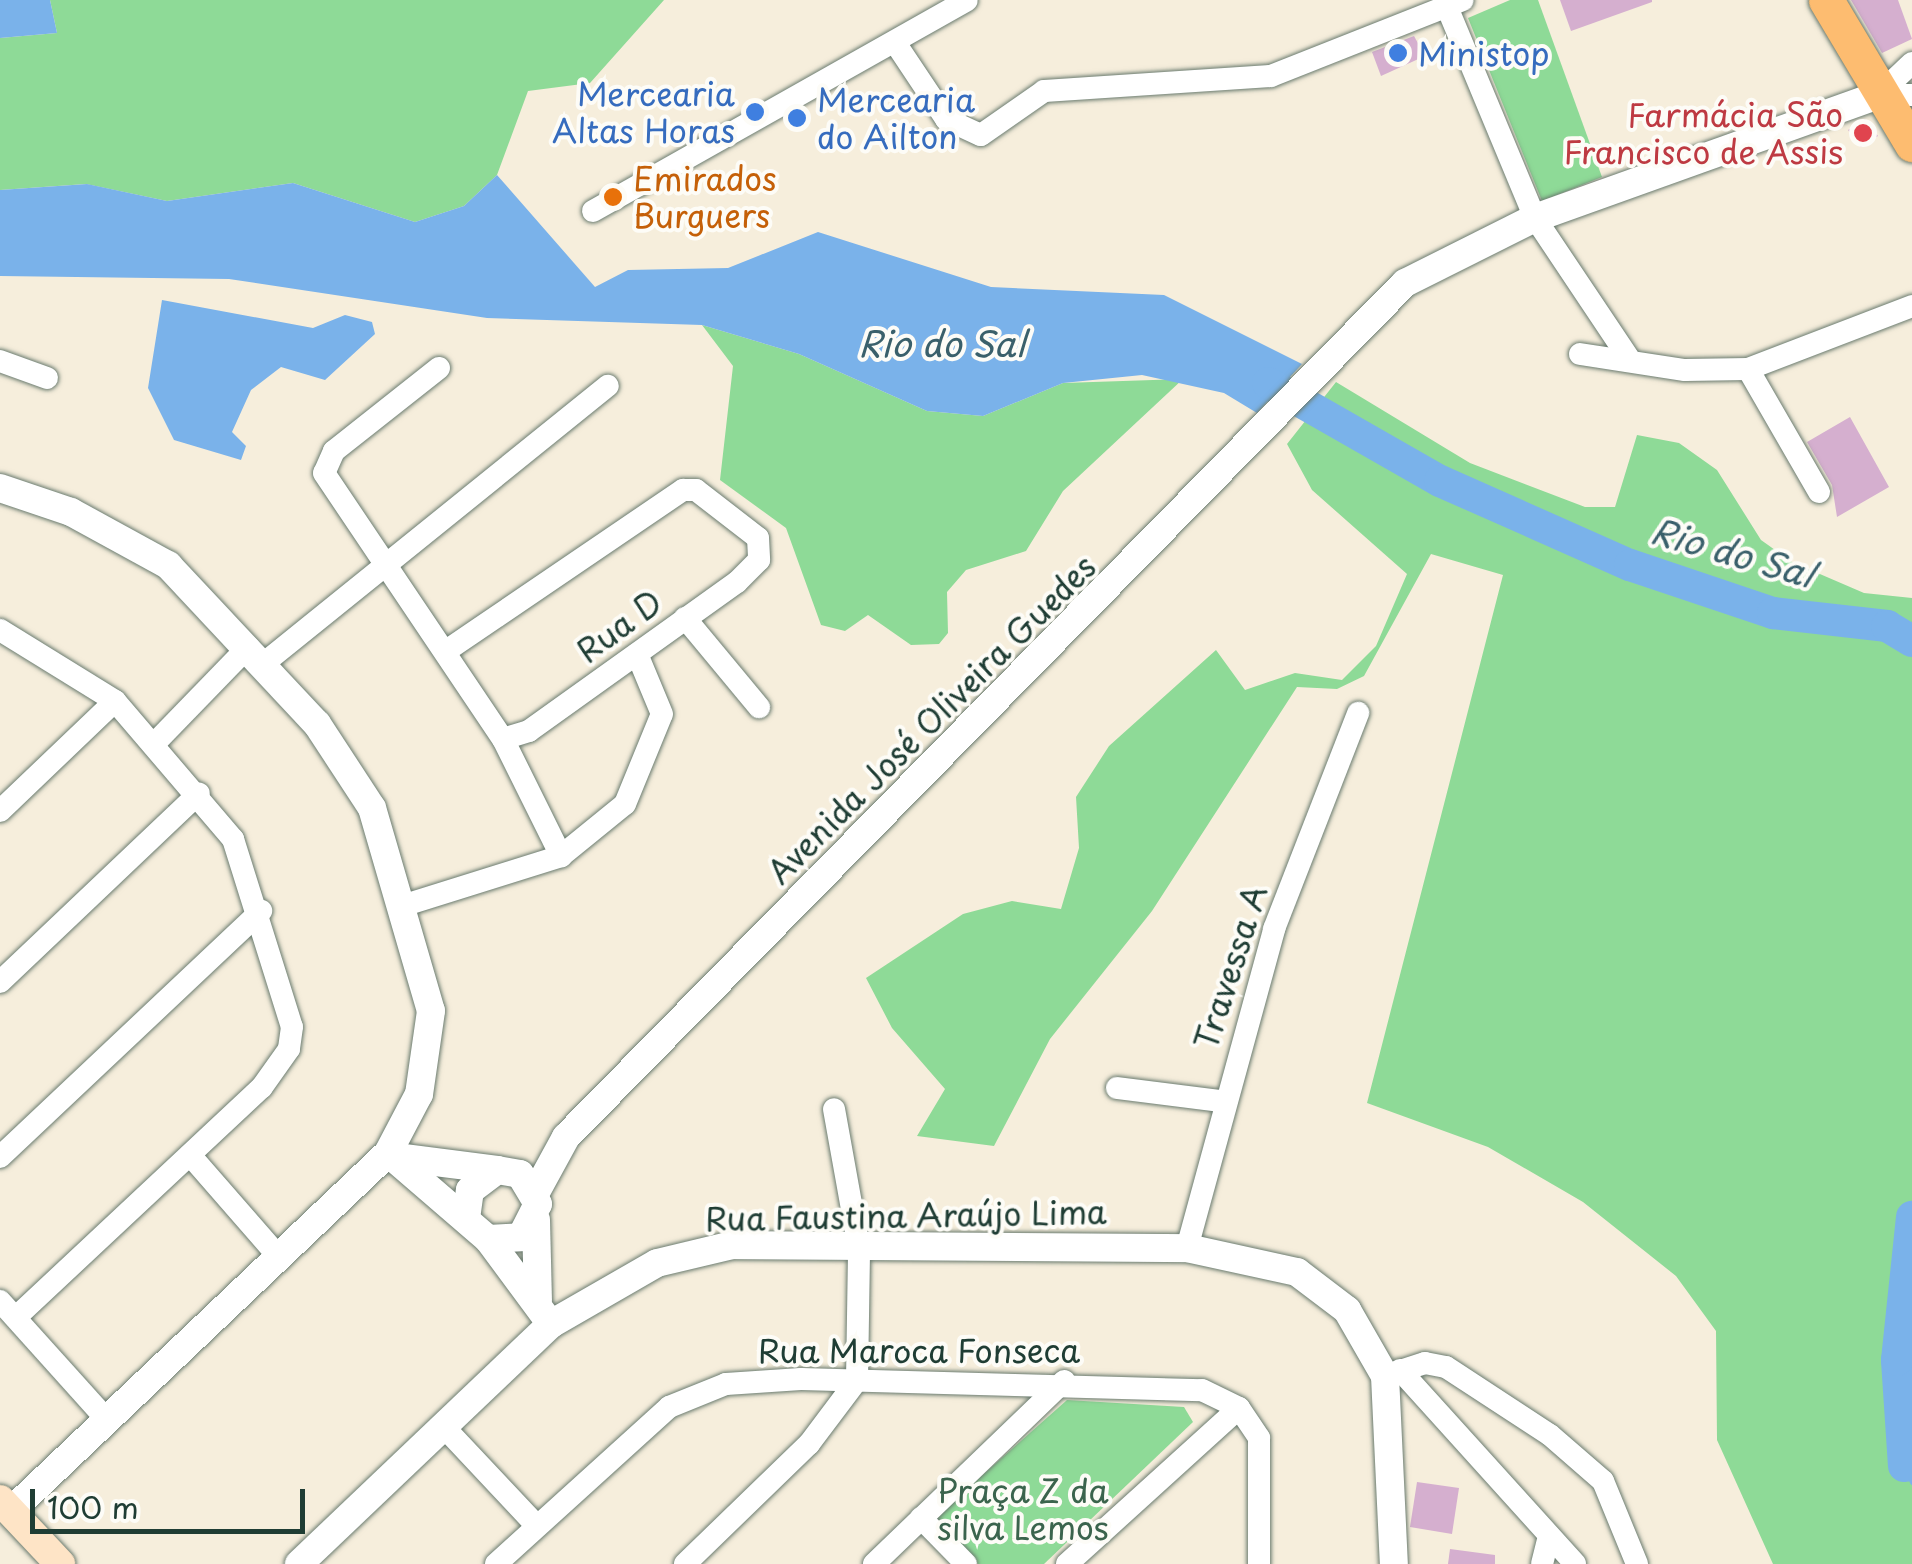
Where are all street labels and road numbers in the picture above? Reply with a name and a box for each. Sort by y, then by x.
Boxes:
street label: Avenida José Oliveira Guedes [758,546,1104,892]
street label: Rua D [568,582,670,670]
street label: Travessa A [1185,880,1275,1054]
street label: Rua Faustina Araújo Lima [704,1192,1108,1238]
street label: Rua Maroca Fonseca [757,1331,1081,1369]

